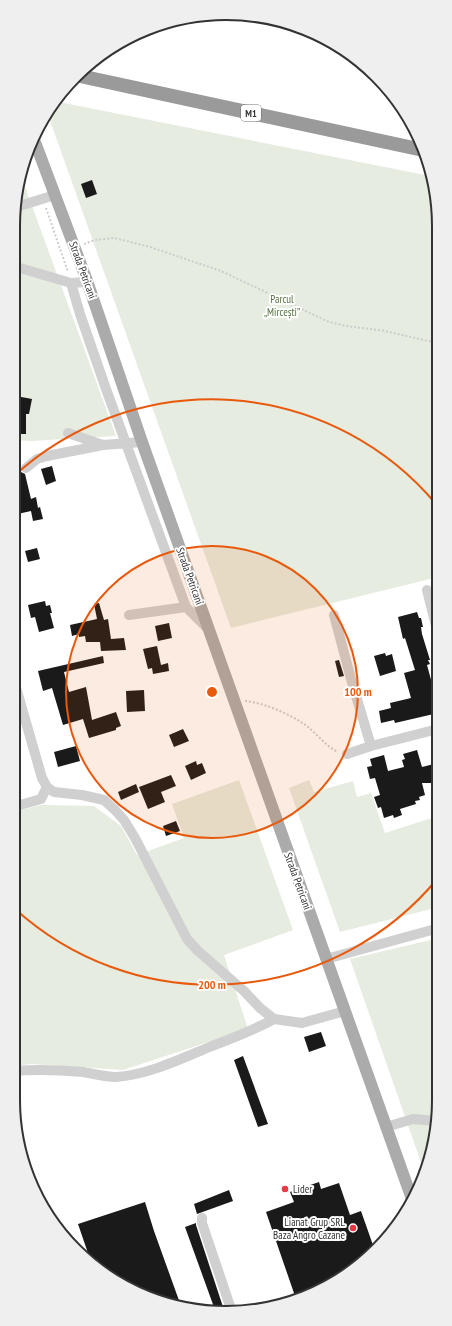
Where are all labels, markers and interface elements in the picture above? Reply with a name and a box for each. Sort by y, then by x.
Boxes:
road number: M1 [241,105,261,121]
street label: Strada Petricani [66,240,100,300]
park label: Parcul „Mircești” [264,292,300,319]
street label: Strada Petricani [173,546,207,606]
text: 100 m [344,684,372,699]
centre of rings [205,685,219,699]
street label: Strada Petricani [281,851,315,911]
text: 200 m [198,977,226,992]
place label: Lider [293,1182,312,1196]
marker: Lider [280,1184,290,1194]
place label: Lianat Grup SRL Baza Angro Cazane [273,1215,345,1242]
marker: Lianat Grup SRL Baza Angro Cazane [348,1223,358,1233]

